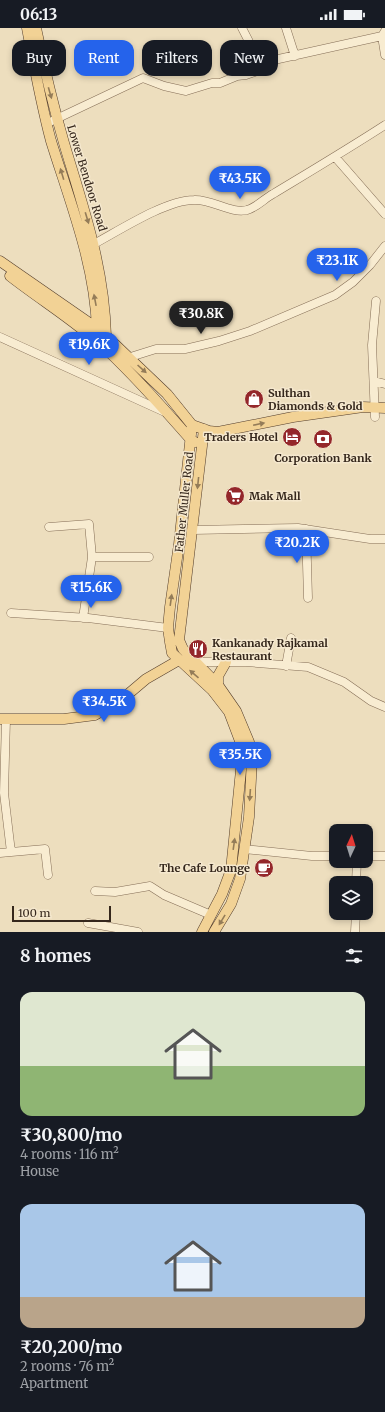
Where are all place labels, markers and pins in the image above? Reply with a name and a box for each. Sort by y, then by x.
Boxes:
pin: ₹43.5K [207,166,273,200]
pin: ₹23.1K [304,248,370,282]
pin: ₹30.8K [168,301,234,335]
pin: ₹19.6K [56,332,122,366]
place label: Sulthan Diamonds & Gold [268,386,363,413]
shop icon: Sulthan Diamonds & Gold [243,388,265,410]
hotel icon: Traders Hotel [281,426,303,448]
bank icon: Corporation Bank [312,428,334,450]
place label: Traders Hotel [204,430,278,444]
place label: Corporation Bank [274,451,372,465]
supermarket icon: Mak Mall [224,485,246,507]
place label: Mak Mall [249,489,301,503]
pin: ₹20.2K [264,530,330,564]
pin: ₹15.6K [58,575,124,609]
place label: Kankanady Rajkamal Restaurant [212,636,328,663]
restaurant icon: Kankanady Rajkamal Restaurant [187,638,209,660]
pin: ₹34.5K [71,689,137,723]
pin: ₹35.5K [207,742,273,776]
cafe icon: The Cafe Lounge [253,857,275,879]
place label: The Cafe Lounge [159,861,250,875]

